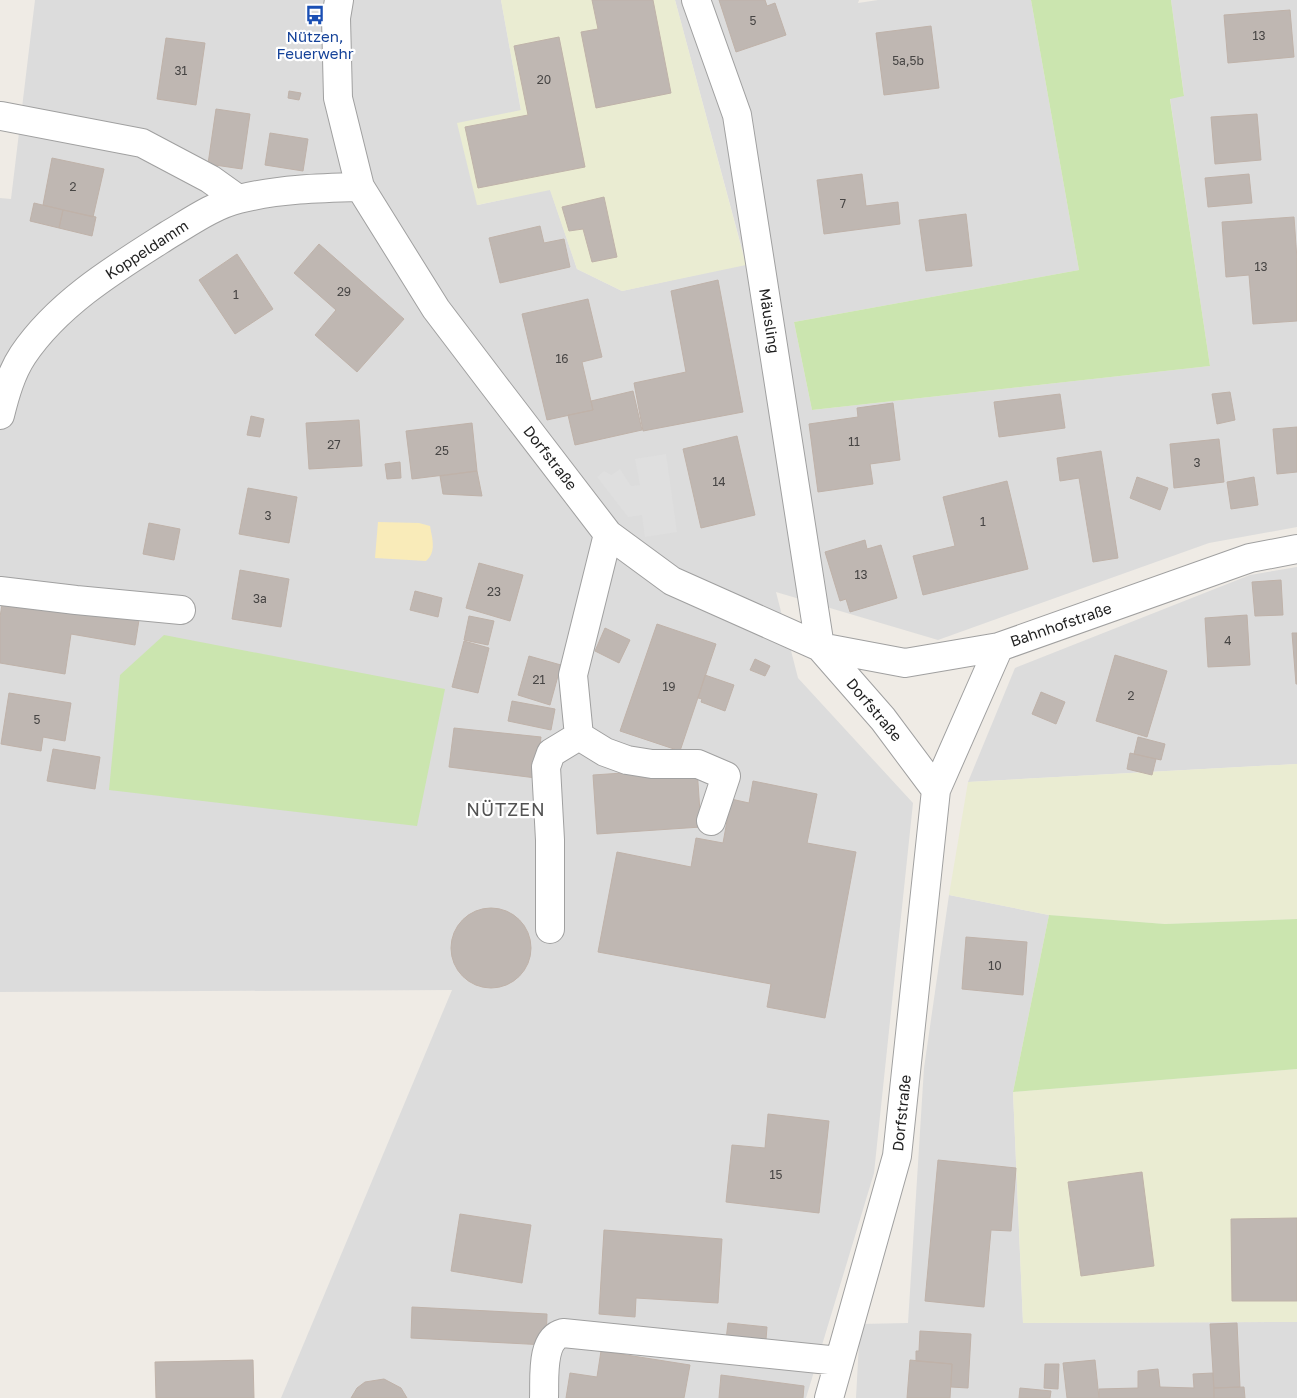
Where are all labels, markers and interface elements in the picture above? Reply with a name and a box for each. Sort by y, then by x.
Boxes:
bus stop icon: Nützen, Feuerwehr [304,4,326,26]
house number: 5 [750,13,757,28]
place label: Nützen, Feuerwehr [276,27,354,62]
house number: 13 [1253,28,1265,43]
house number: 5a,5b [892,53,924,68]
house number: 31 [175,63,188,78]
house number: 20 [537,72,551,87]
house number: 2 [70,179,77,194]
house number: 7 [840,196,846,211]
street label: Koppeldamm [102,216,191,283]
house number: 13 [1255,259,1267,274]
house number: 29 [337,284,351,299]
house number: 1 [233,287,239,302]
street label: Mäusling [756,287,784,355]
house number: 16 [555,351,569,366]
street label: Dorfstraße [520,422,582,493]
house number: 11 [848,434,860,449]
house number: 27 [327,437,341,452]
house number: 25 [435,443,449,458]
house number: 3 [1193,455,1201,470]
house number: 14 [712,474,726,489]
house number: 3 [264,508,272,523]
house number: 1 [980,514,986,529]
house number: 13 [855,567,867,582]
house number: 23 [487,584,501,599]
house number: 3a [253,591,267,606]
street label: Bahnhofstraße [1008,598,1114,650]
house number: 4 [1224,633,1232,648]
house number: 21 [533,672,546,687]
street label: Dorfstraße [843,674,906,745]
house number: 19 [662,679,676,694]
house number: 2 [1128,688,1135,703]
house number: 5 [34,712,41,727]
district label: NÜTZEN [466,798,546,820]
house number: 10 [988,958,1002,973]
street label: Dorfstraße [888,1074,914,1152]
house number: 15 [770,1167,782,1182]

